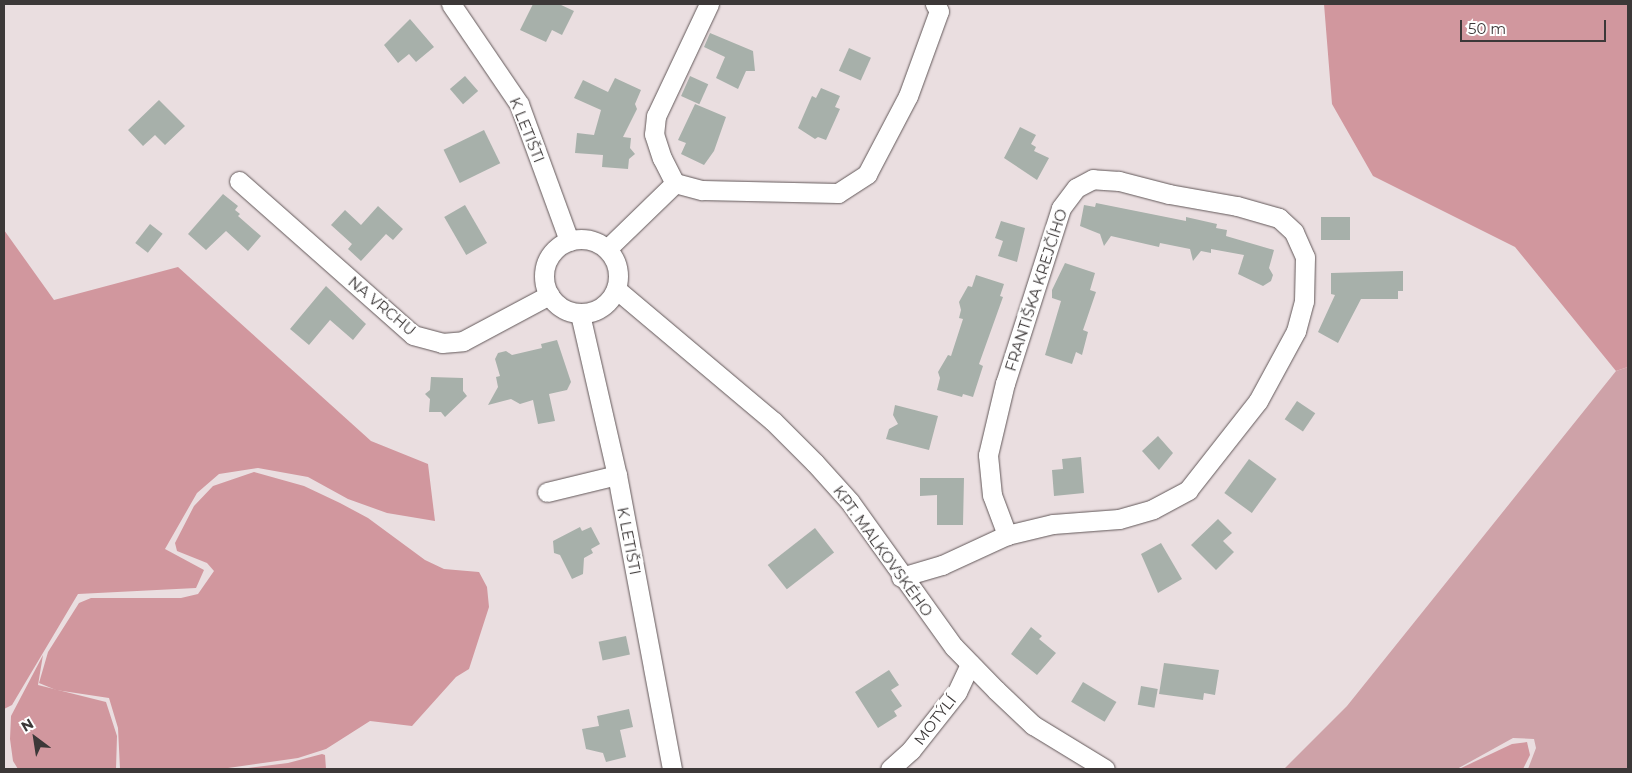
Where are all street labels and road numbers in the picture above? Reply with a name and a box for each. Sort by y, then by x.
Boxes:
street label: K LETIŠTI [506,95,548,165]
street label: FRANTIŠKA KREJČÍHO [1001,207,1071,373]
street label: NA VRCHU [345,273,419,339]
street label: KPT. MALKOVSKÉHO [829,482,937,620]
street label: K LETIŠTI [614,506,644,576]
street label: MOTÝLÍ [910,692,960,748]

